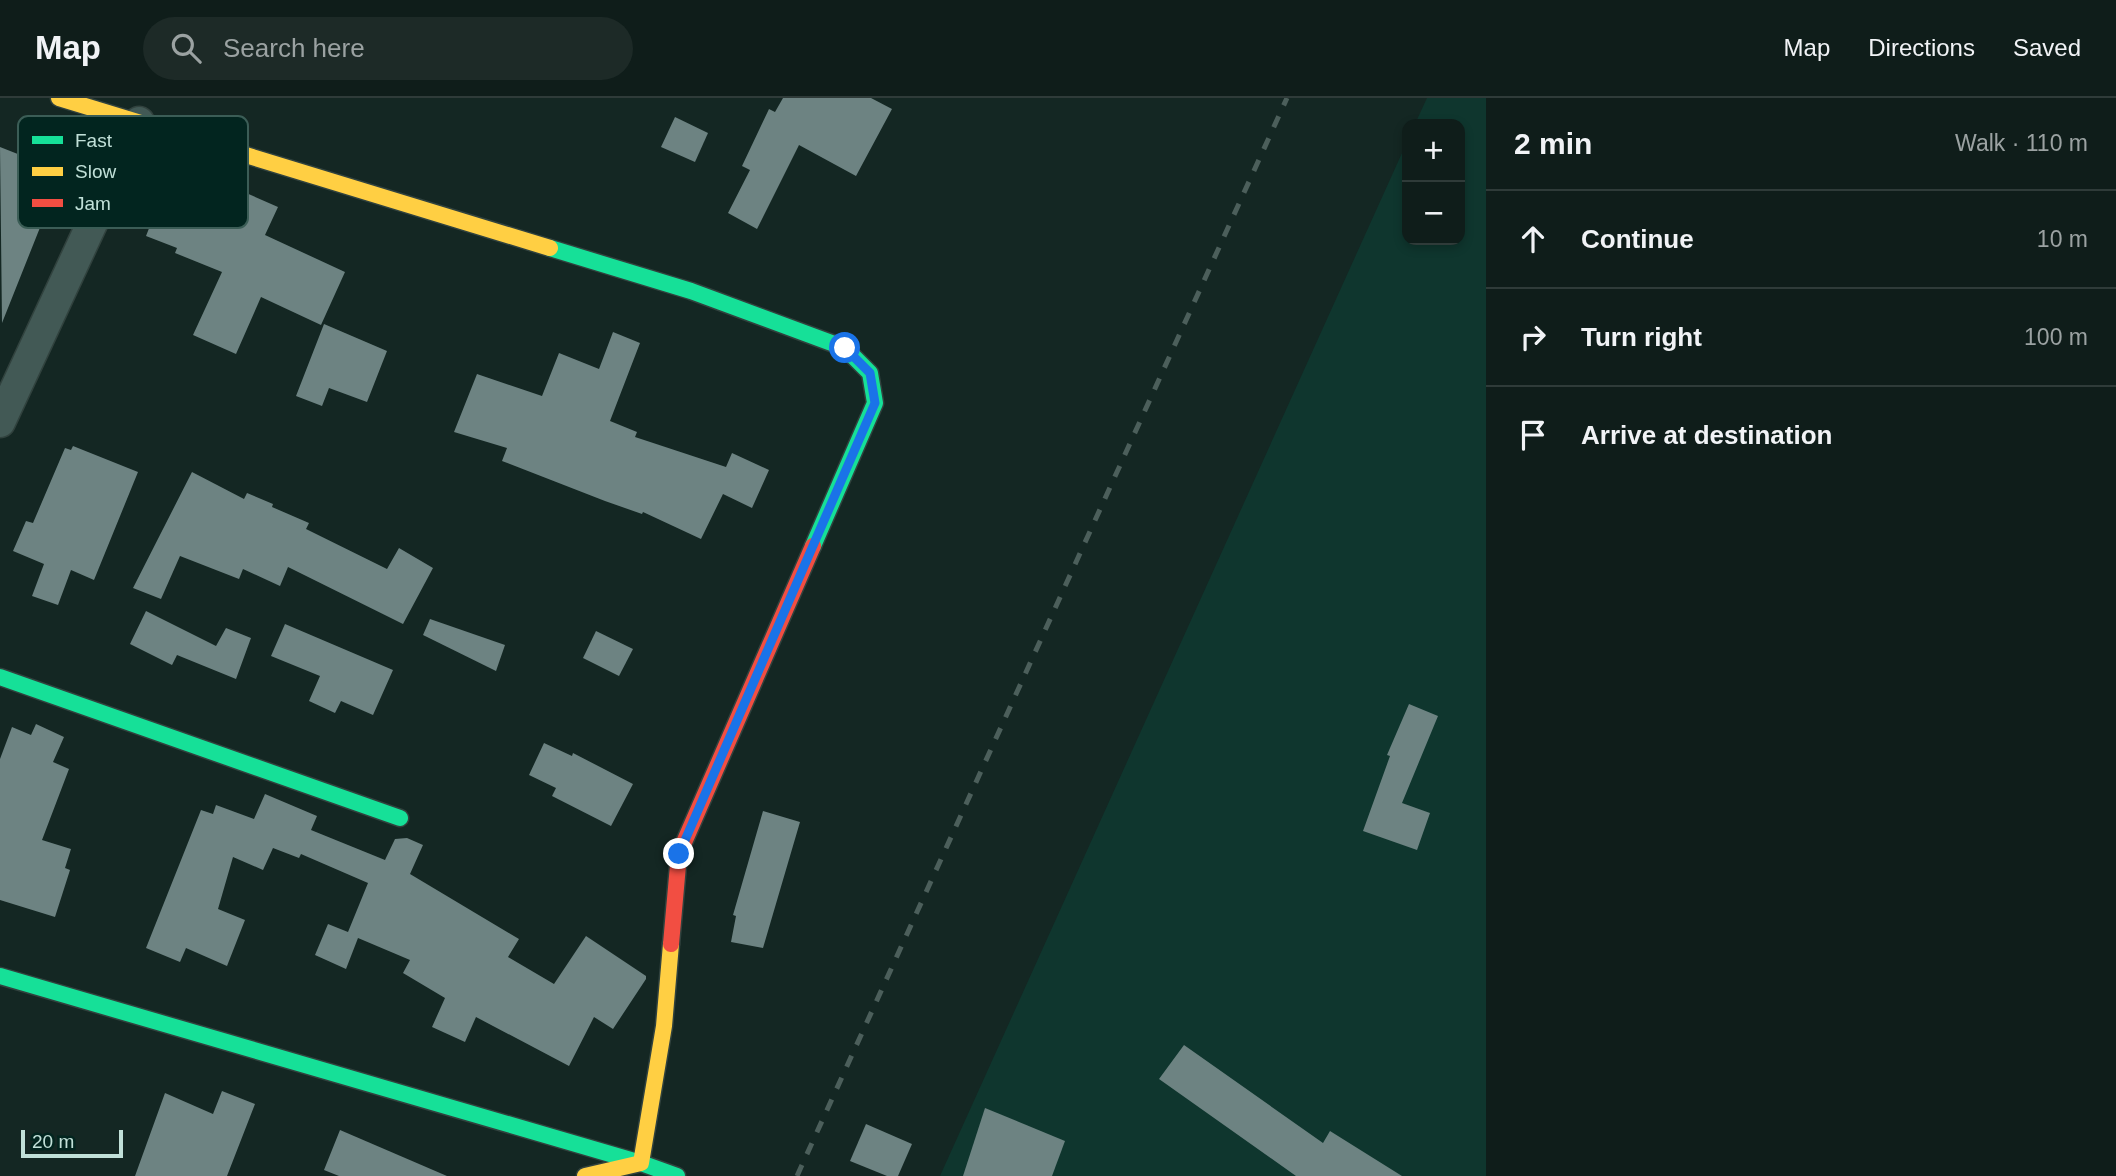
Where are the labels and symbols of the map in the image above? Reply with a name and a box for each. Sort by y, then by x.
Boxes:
legend [18,116,248,228]
text: Fast [75,130,113,151]
text: Slow [75,161,116,182]
text: Jam [75,193,111,214]
route start [829,332,860,363]
route end [663,838,694,869]
scale bar [21,1127,122,1159]

